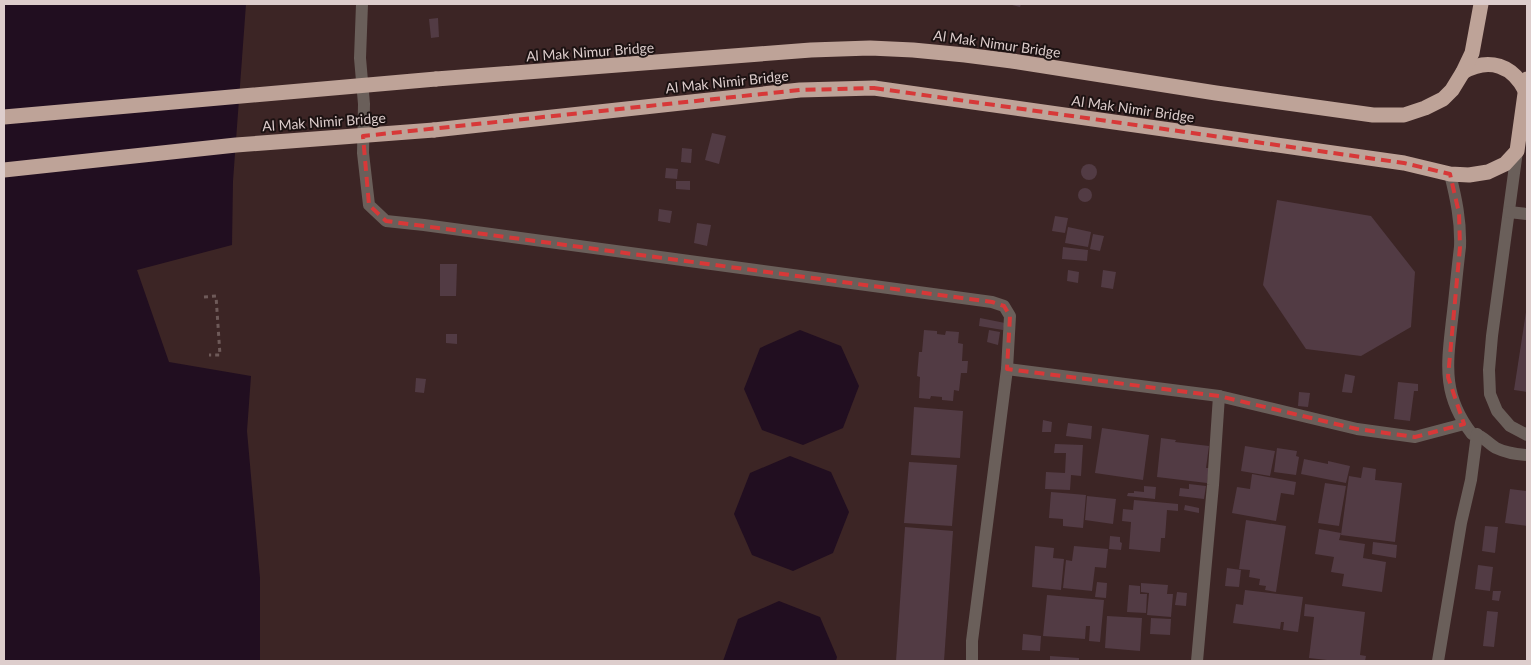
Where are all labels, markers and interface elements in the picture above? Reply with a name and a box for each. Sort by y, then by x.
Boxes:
street label: Al Mak Nimur Bridge [932,26,1062,61]
street label: Al Mak Nimur Bridge [525,39,654,64]
street label: Al Mak Nimir Bridge [665,67,789,96]
street label: Al Mak Nimir Bridge [1071,91,1196,126]
street label: Al Mak Nimir Bridge [262,109,386,134]

